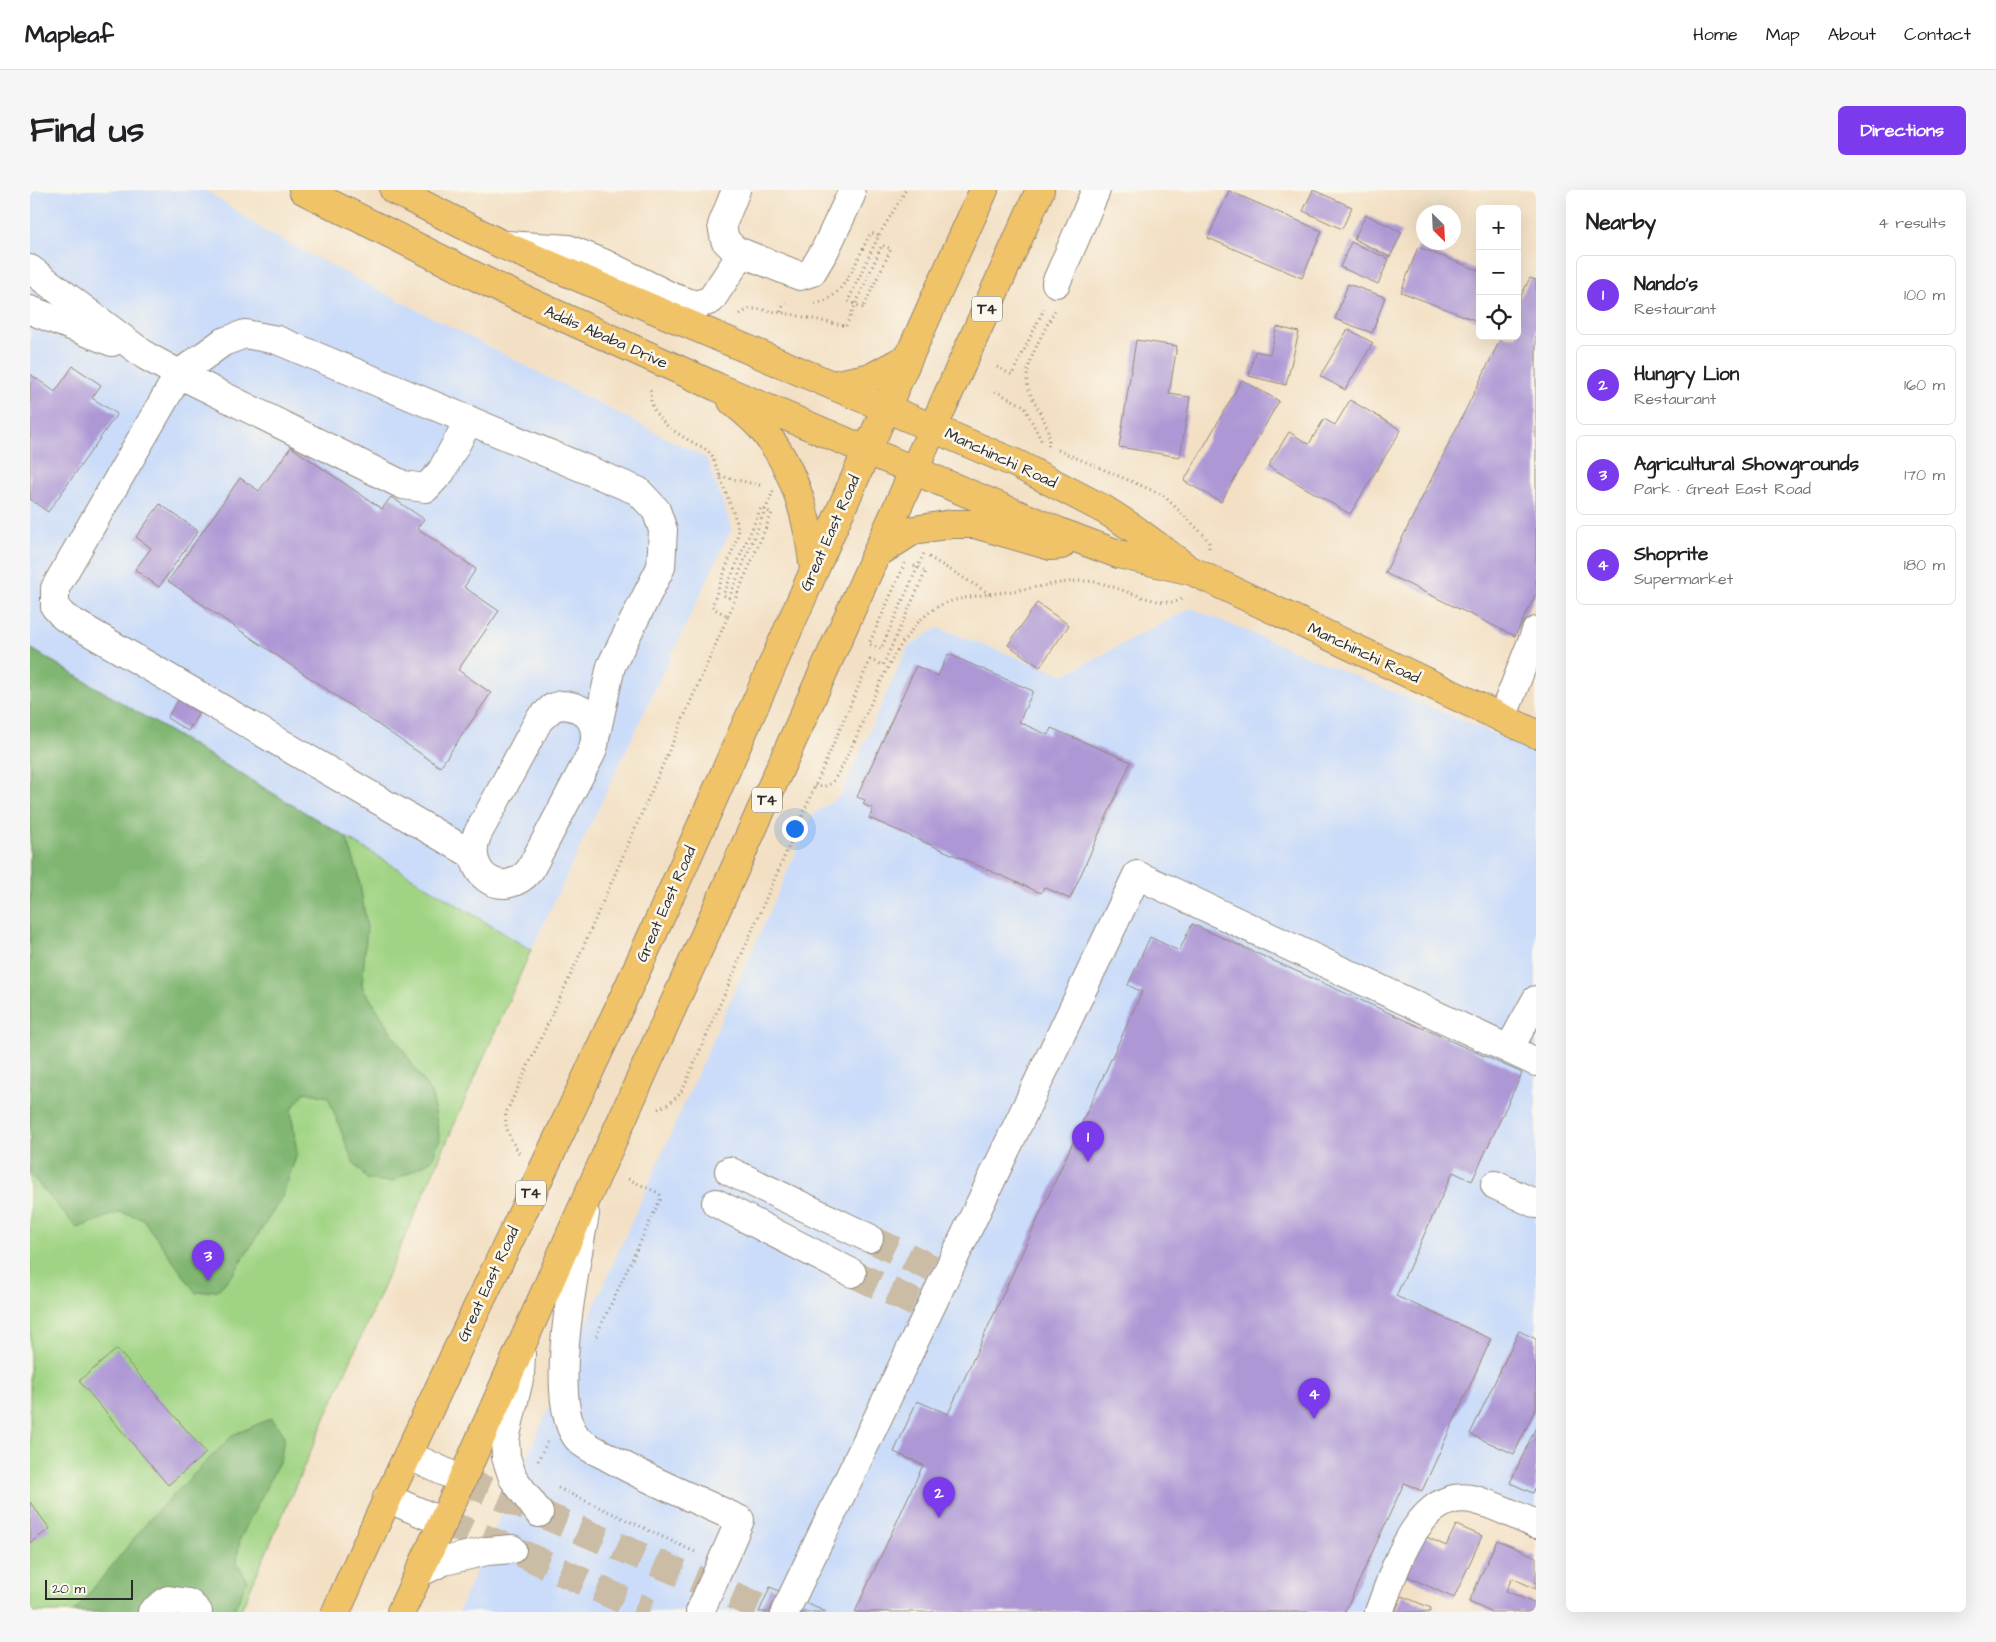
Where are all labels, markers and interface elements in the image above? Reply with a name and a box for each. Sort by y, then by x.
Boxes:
text: Mapleaf [25,18,114,52]
text: Home [1693,22,1738,47]
text: Map [1766,22,1800,47]
text: About [1828,22,1876,47]
text: Contact [1904,22,1971,47]
text: Find us [30,106,144,155]
button: Directions [1838,106,1966,155]
north arrow [1416,205,1461,250]
map controls [1476,205,1521,340]
button: + [1476,205,1521,250]
text: Nearby [1586,208,1656,237]
text: 4 results [1878,212,1946,234]
button: − [1476,250,1521,295]
text: Nando's [1634,271,1698,298]
text: 1 [1602,284,1604,306]
text: 100 m [1904,284,1945,306]
button: locate [1476,295,1521,340]
road number: T4 [972,296,1002,322]
text: Restaurant [1634,298,1716,320]
street label: Addis Ababa Drive [541,300,672,374]
text: Hungry Lion [1634,361,1739,388]
text: 2 [1598,374,1608,396]
text: 160 m [1904,374,1945,396]
text: Restaurant [1634,388,1716,410]
street label: Manchinchi Road [941,422,1061,494]
text: Agricultural Showgrounds [1634,451,1859,478]
text: 3 [1599,464,1607,486]
text: 170 m [1904,464,1945,486]
street label: Great East Road [795,472,865,594]
text: Park · Great East Road [1634,478,1811,500]
text: Shoprite [1634,541,1708,568]
text: 4 [1598,554,1608,576]
text: 180 m [1904,554,1945,576]
text: Supermarket [1634,568,1733,590]
street label: Manchinchi Road [1304,617,1424,689]
road number: T4 [752,788,782,812]
your location [782,816,808,842]
street label: Great East Road [631,843,701,965]
pin: 1 [1072,1121,1104,1162]
road number: T4 [516,1180,546,1206]
street label: Great East Road [452,1223,524,1345]
pin: 3 [192,1240,224,1281]
pin: 4 [1298,1378,1330,1419]
pin: 2 [923,1477,955,1518]
scale bar [45,1577,132,1600]
text: 20 m [52,1579,85,1599]

